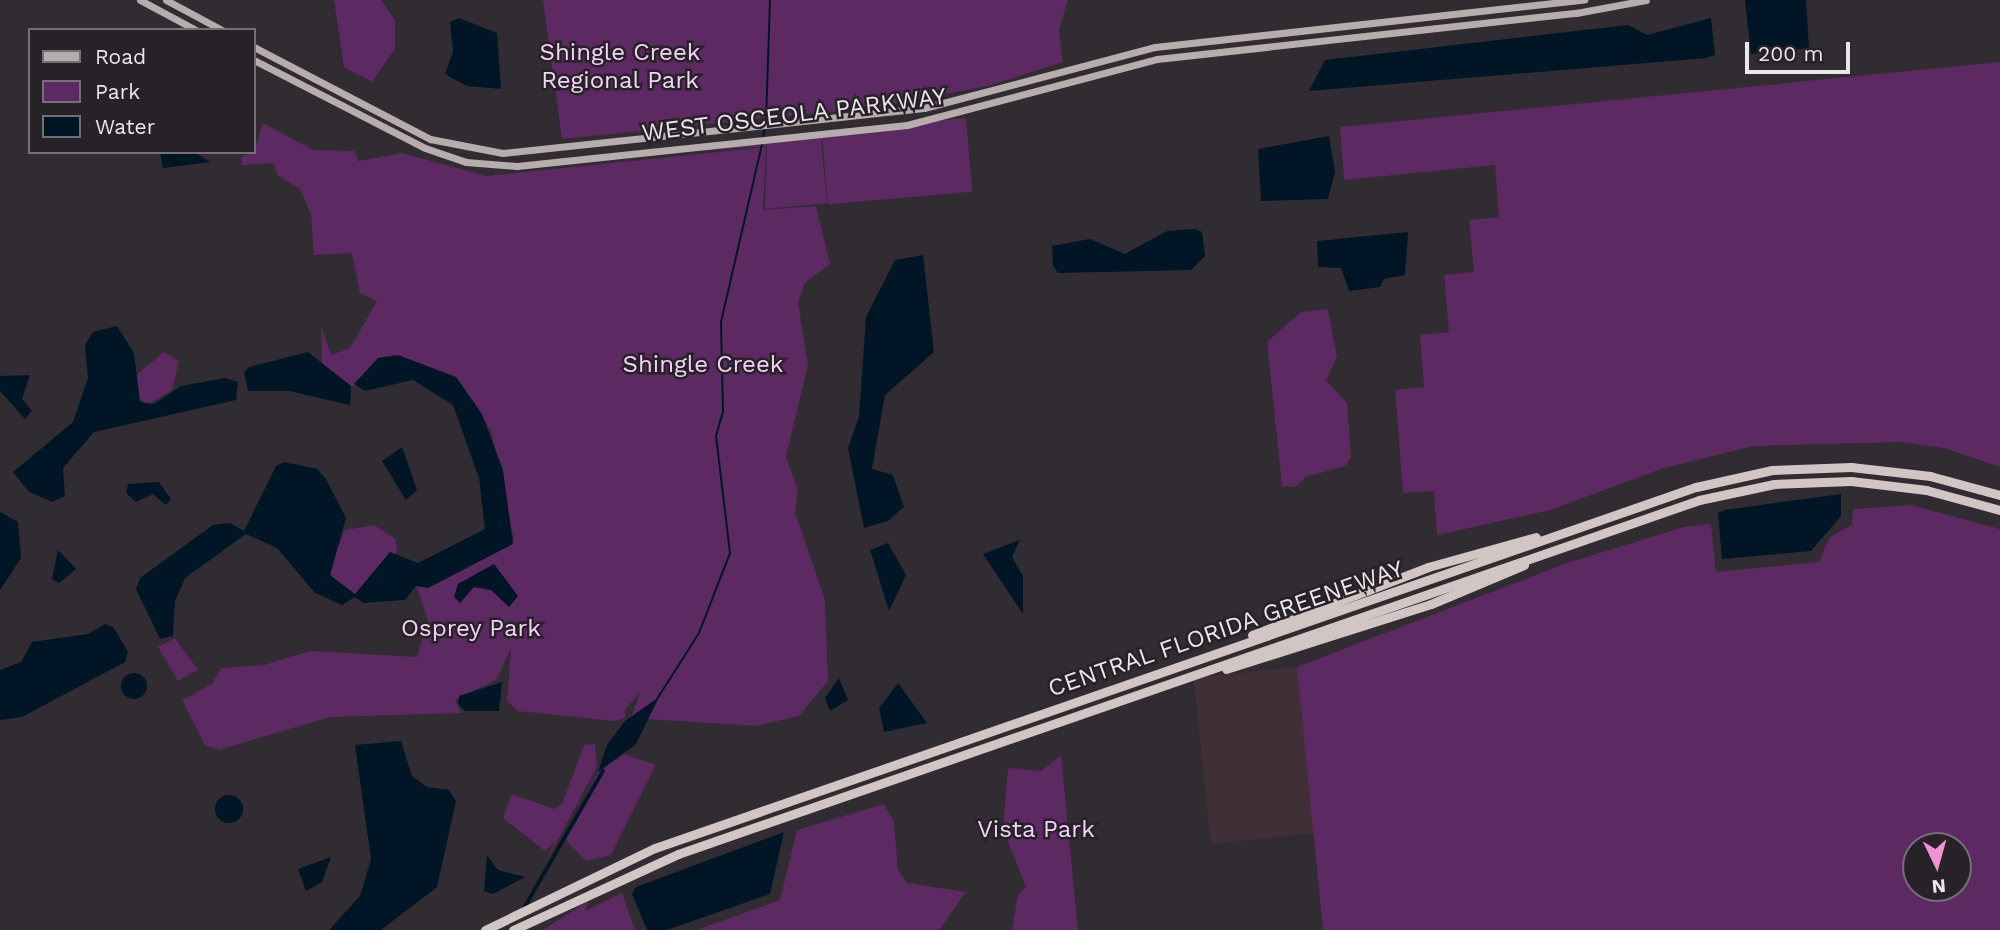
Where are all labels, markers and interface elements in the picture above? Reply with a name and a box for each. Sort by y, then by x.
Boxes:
legend [28,28,256,154]
scale bar [1748,28,1853,72]
park label: Shingle Creek Regional Park [540,39,700,95]
text: 200 m [1758,41,1824,66]
text: Road [95,44,146,69]
text: Park [95,79,140,104]
street label: WEST OSCEOLA PARKWAY [639,82,949,148]
text: Water [95,114,155,139]
park label: Shingle Creek [623,351,783,379]
street label: CENTRAL FLORIDA GREENEWAY [1044,554,1408,704]
park label: Osprey Park [401,615,541,643]
park label: Vista Park [977,816,1095,844]
north arrow [1902,832,1972,902]
text: N [1931,874,1947,898]

